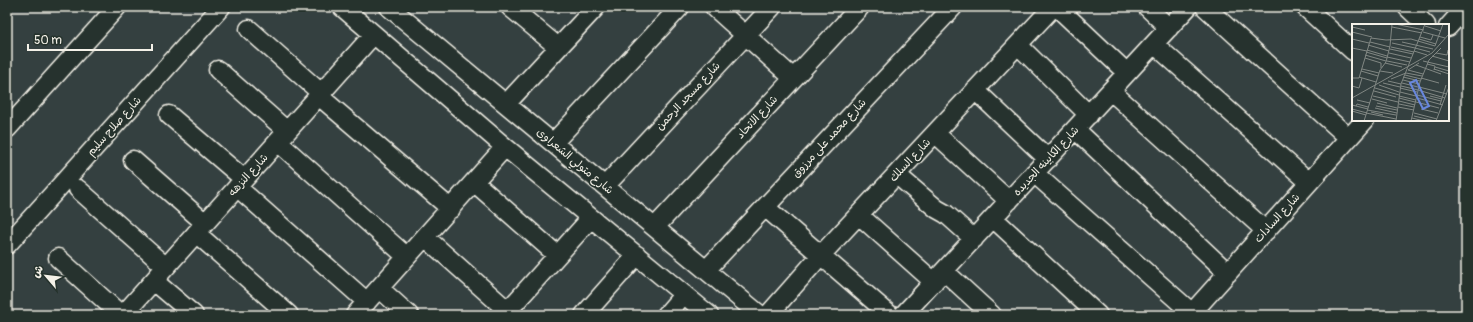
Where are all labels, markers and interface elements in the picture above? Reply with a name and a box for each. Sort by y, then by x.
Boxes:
inset map [1352,24,1449,121]
scale bar [28,26,152,52]
text: 50 m [34,33,62,48]
street label: شارع مسجد الرحمن [653,59,724,134]
street label: شارع الاتحاد [734,93,782,143]
street label: شارع صلاح سليم [84,94,145,160]
street label: شارع محمد على مرزوق [789,96,870,181]
street label: شارع الكابينه الجديده [1010,124,1083,200]
street label: شارع متولي الشعراوى [532,125,616,200]
street label: شارع السلك [887,136,935,186]
street label: شارع النزهه [225,151,272,200]
street label: شارع السادات [1252,191,1304,247]
north arrow [26,256,66,296]
text: ش [29,263,46,280]

